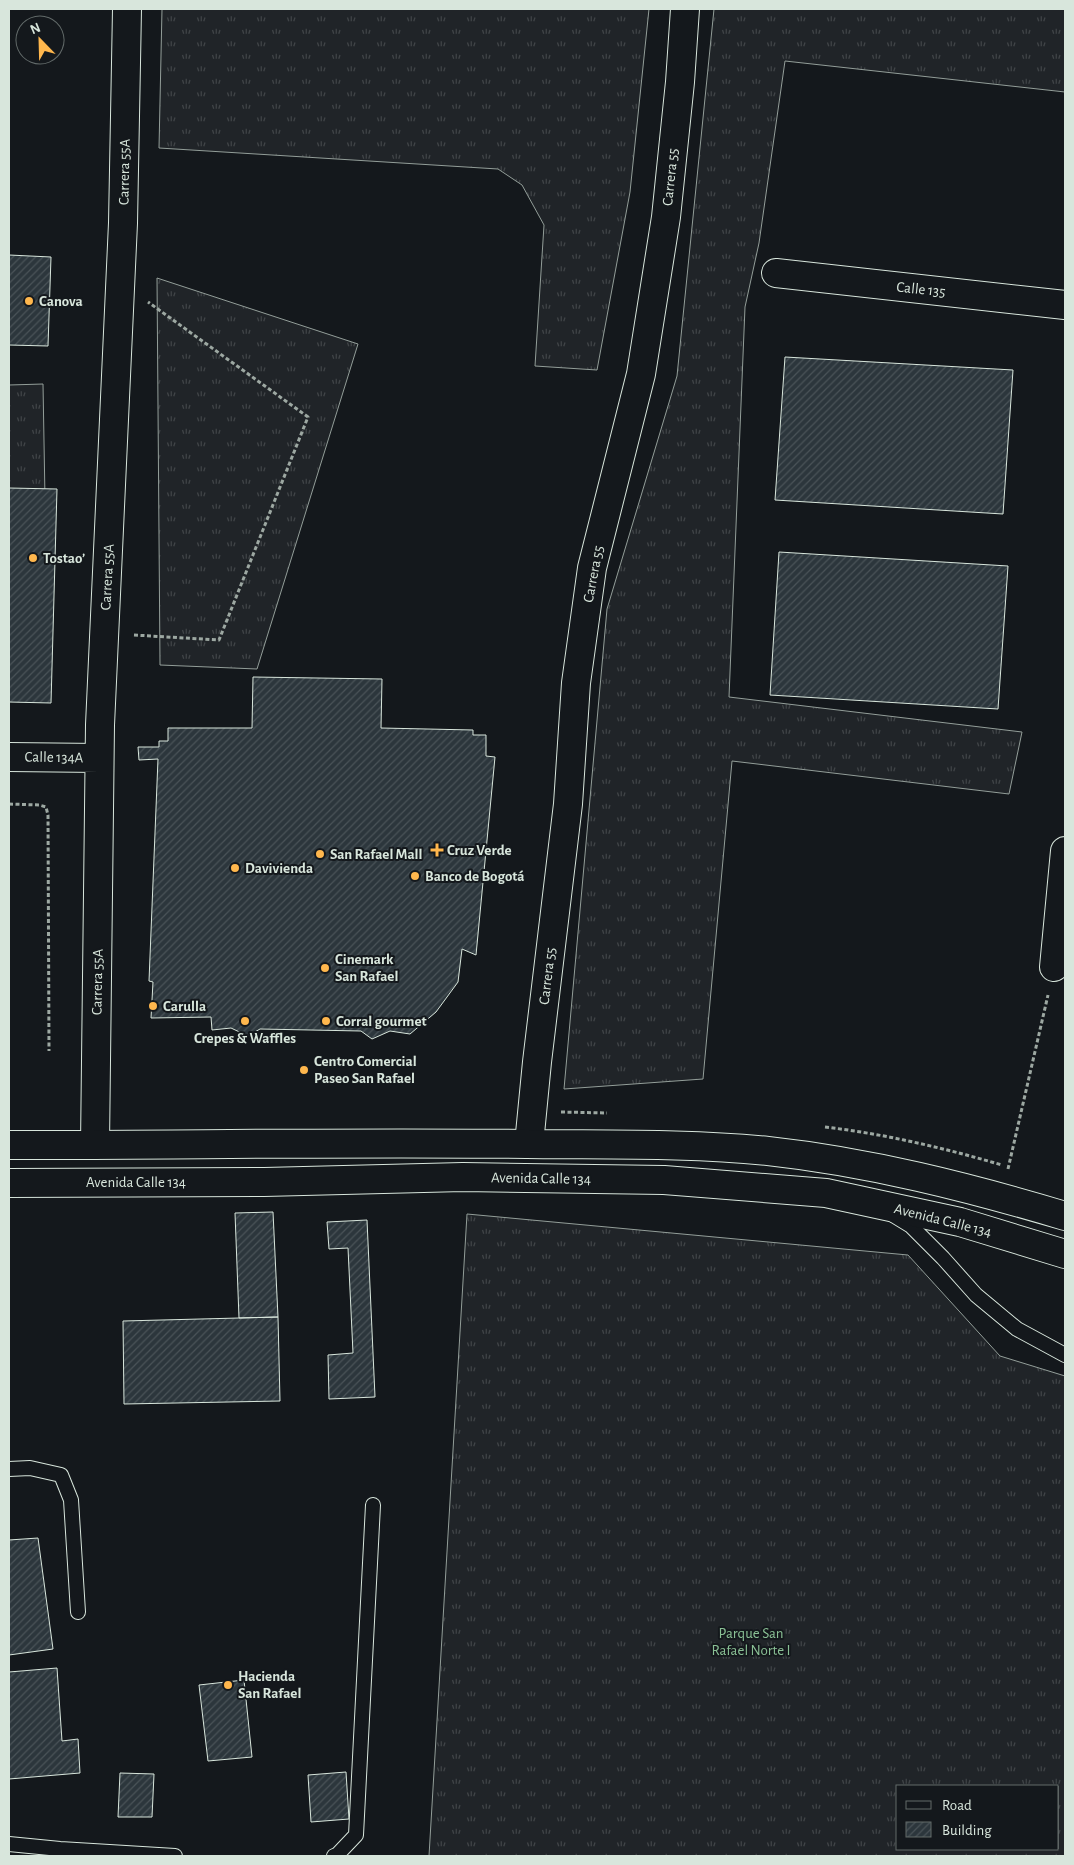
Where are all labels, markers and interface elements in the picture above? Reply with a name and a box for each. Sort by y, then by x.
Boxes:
north arrow [15,15,65,65]
text: N [28,21,43,37]
street label: Carrera 55A [116,138,133,205]
street label: Carrera 55 [660,148,681,207]
street label: Calle 135 [896,279,946,300]
place label: Canova [39,294,83,309]
marker: Canova [23,295,35,307]
street label: Carrera 55A [98,543,117,611]
street label: Carrera 55 [581,544,606,604]
place label: Tostao’ [43,551,85,566]
marker: Tostao’ [27,552,39,564]
street label: Calle 134A [24,749,84,766]
place label: Cruz Verde [447,843,512,858]
marker: Cruz Verde [431,844,443,856]
place label: San Rafael Mall [330,847,423,862]
marker: San Rafael Mall [314,848,326,860]
place label: Davivienda [245,861,313,876]
marker: Davivienda [229,862,241,874]
place label: Banco de Bogotá [425,869,525,884]
marker: Banco de Bogotá [409,870,421,882]
street label: Carrera 55 [537,946,558,1006]
street label: Carrera 55A [89,948,106,1015]
place label: Cinemark San Rafael [335,952,398,984]
marker: Cinemark San Rafael [319,962,331,974]
place label: Carulla [163,999,206,1014]
marker: Carulla [147,1000,159,1012]
place label: Corral gourmet [336,1014,427,1029]
marker: Crepes & Waffles [239,1015,251,1027]
marker: Corral gourmet [320,1015,332,1027]
place label: Crepes & Waffles [194,1031,296,1046]
place label: Centro Comercial Paseo San Rafael [314,1054,417,1086]
marker: Centro Comercial Paseo San Rafael [298,1064,310,1076]
street label: Avenida Calle 134 [491,1170,591,1187]
street label: Avenida Calle 134 [86,1175,186,1190]
street label: Avenida Calle 134 [893,1201,993,1240]
park label: Parque San Rafael Norte I [711,1626,791,1658]
place label: Hacienda San Rafael [238,1669,301,1701]
marker: Hacienda San Rafael [222,1679,234,1691]
legend [896,1785,1059,1850]
text: Road [942,1798,972,1813]
text: Building [942,1823,992,1838]

